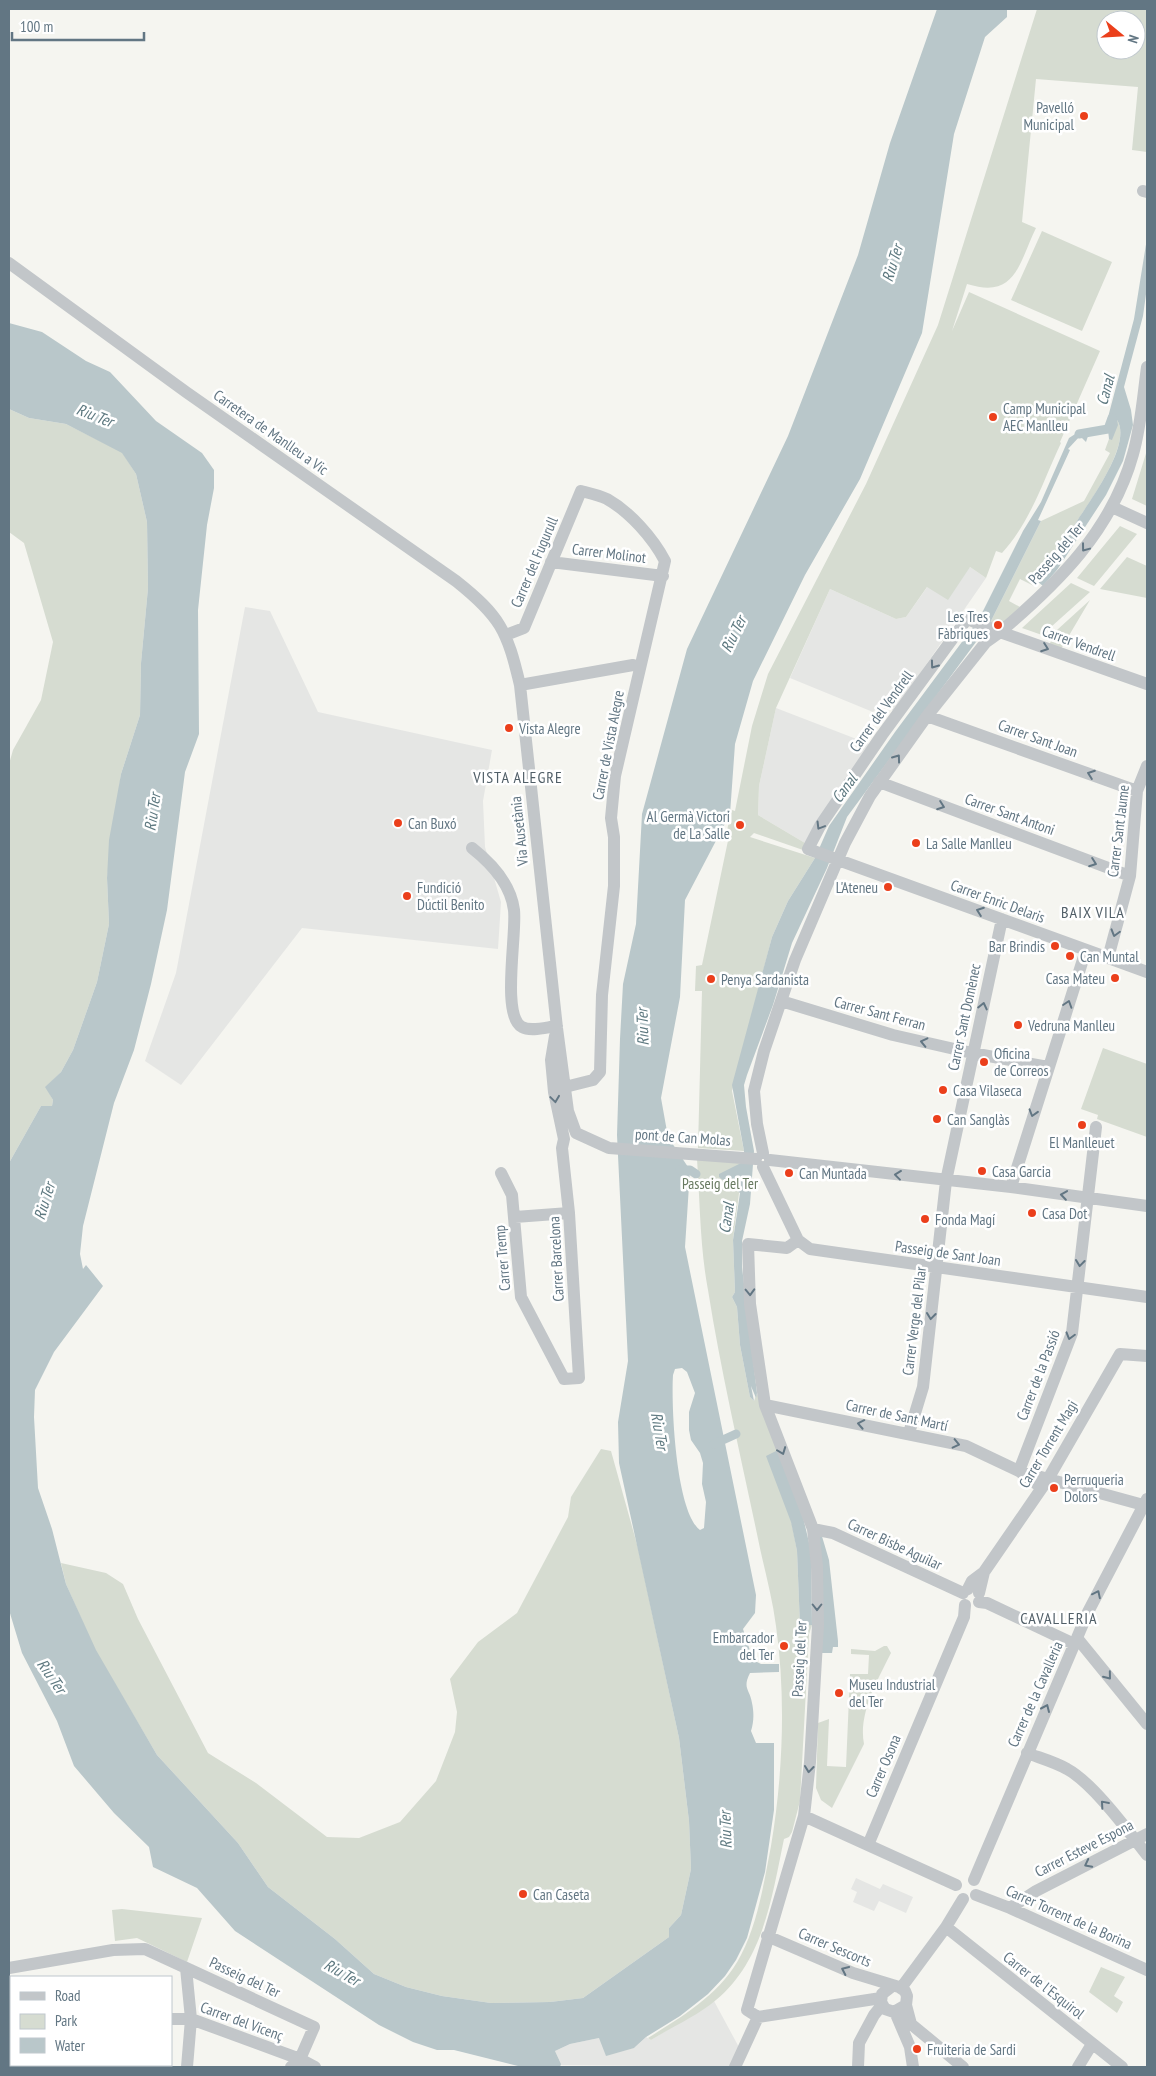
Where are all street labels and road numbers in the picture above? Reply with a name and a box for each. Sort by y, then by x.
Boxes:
street label: Carretera de Manlleu a Vic [210,385,333,479]
street label: Carrer del Fugurull [506,513,562,610]
street label: Passeig del Ter [1024,517,1089,588]
street label: Carrer Molinot [571,539,647,567]
street label: Carrer Vendrell [1040,621,1119,665]
street label: Carrer del Vendrell [845,666,917,755]
street label: Carrer de Vista Alegre [588,688,628,802]
street label: Carrer Sant Joan [996,715,1080,761]
street label: Carrer Sant Jaume [1103,784,1133,878]
street label: Carrer Sant Antoni [962,789,1058,839]
street label: Via Ausetània [506,795,532,868]
street label: Carrer Enric Delaris [948,875,1048,927]
street label: Carrer Sant Domènec [943,961,985,1072]
street label: Carrer Sant Ferran [832,992,928,1034]
street label: pont de Can Molas [635,1124,731,1150]
street label: Carrer Barcelona [544,1216,568,1302]
street label: Carrer Tremp [490,1224,514,1292]
street label: Passeig de Sant Joan [894,1236,1002,1270]
street label: Carrer Verge del Pilar [898,1265,930,1376]
street label: Carrer de la Passió [1012,1327,1064,1423]
street label: Carrer de Sant Martí [844,1395,951,1435]
street label: Carrer Torrent Magi [1014,1397,1082,1491]
street label: Carrer Bisbe Aguilar [845,1514,946,1575]
street label: Passeig del Ter [788,1620,811,1697]
street label: Carrer de la Cavalleria [1003,1638,1067,1750]
street label: Carrer Osona [861,1732,905,1800]
street label: Carrer Esteve Espona [1032,1815,1136,1881]
street label: Carrer Torrent de la Borina [1003,1881,1135,1953]
street label: Carrer Sescorts [796,1923,874,1971]
street label: Carrer de l'Esquirol [999,1947,1089,2023]
street label: Passeig del Ter [207,1952,284,2002]
street label: Carrer del Vicenç [198,1997,287,2045]

